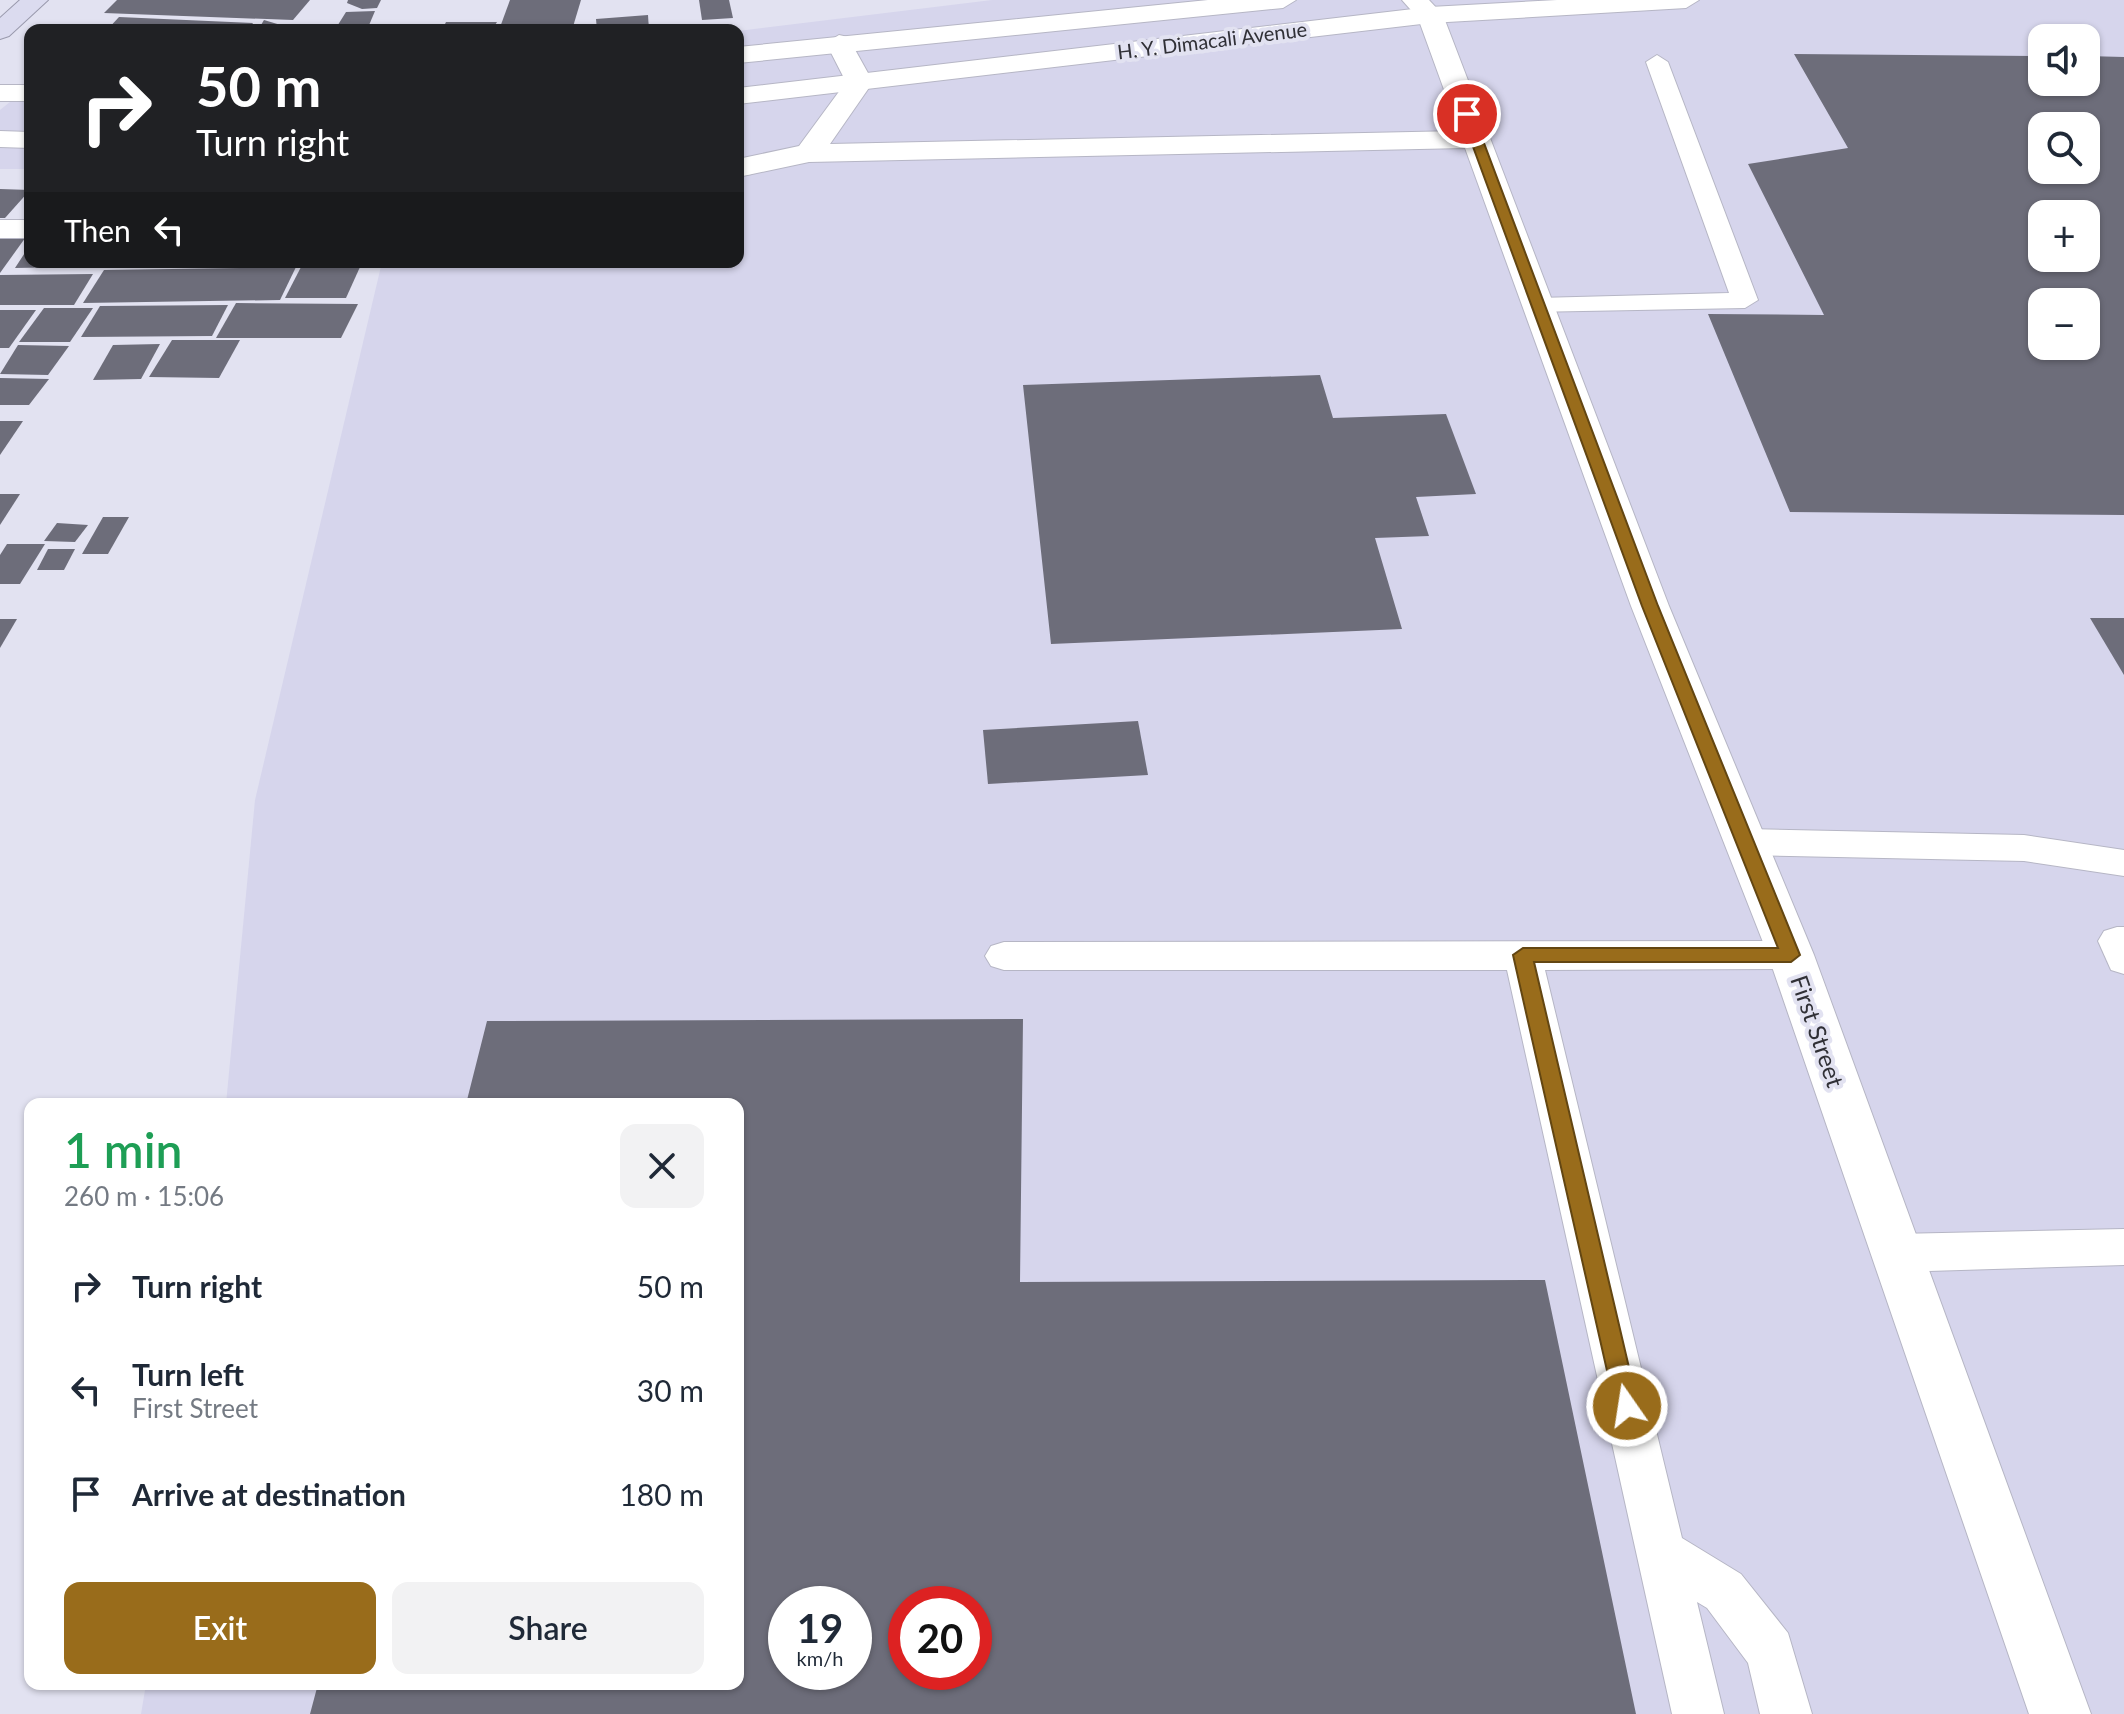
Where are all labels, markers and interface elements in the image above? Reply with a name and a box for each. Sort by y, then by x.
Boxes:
street label: H. Y. Dimacali Avenue [1116,16,1308,64]
map controls [2028,24,2100,360]
button: sound [2028,24,2100,96]
text: 50 m [196,52,321,119]
icon: right [64,56,168,160]
pin [1433,80,1501,148]
icon: arrive [1445,92,1489,136]
button: search [2028,112,2100,184]
text: Turn right [196,120,349,164]
button: + [2028,200,2100,272]
icon: left [147,208,191,252]
text: Then [64,212,131,248]
button: − [2028,288,2100,360]
street label: First Street [1785,971,1851,1091]
text: 1 min [64,1121,182,1178]
button: close [620,1124,704,1208]
text: 260 m · 15:06 [64,1180,224,1212]
icon: right [64,1264,108,1308]
text: Turn right [132,1268,262,1304]
text: 50 m [637,1268,704,1304]
text: Turn left [132,1356,244,1392]
position arrow [1585,1364,1669,1448]
icon: left [64,1368,108,1412]
text: 30 m [637,1372,704,1408]
text: First Street [132,1392,258,1424]
icon: arrive [64,1472,108,1516]
text: Arrive at destination [132,1476,406,1512]
text: 180 m [619,1476,704,1512]
button: Exit [64,1582,376,1674]
button: Share [392,1582,704,1674]
speed limit sign: 20 [888,1586,992,1690]
text: 19 [797,1604,843,1652]
text: km/h [797,1646,843,1670]

